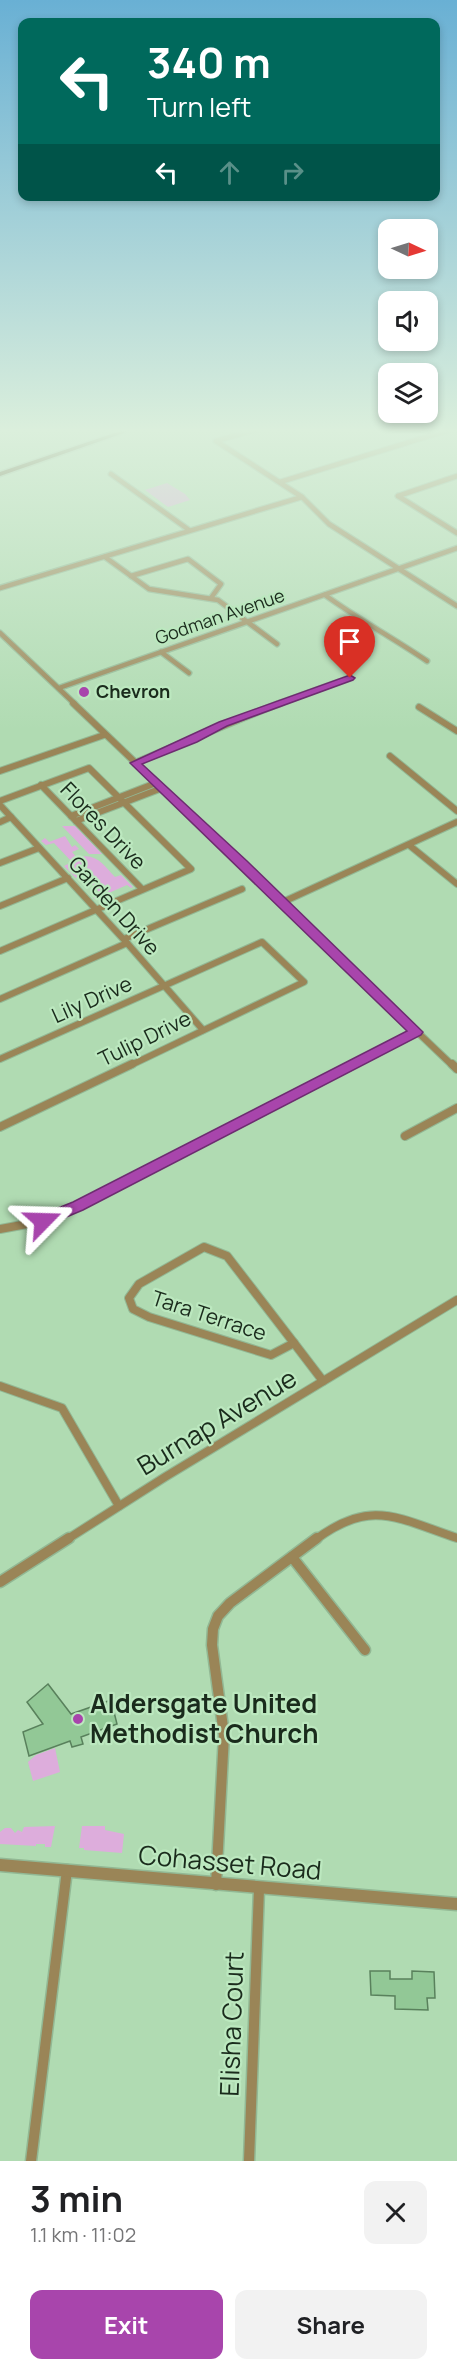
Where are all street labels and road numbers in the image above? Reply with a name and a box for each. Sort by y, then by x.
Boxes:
street label: Godman Avenue [152,583,287,649]
street label: Flores Drive [55,775,153,875]
street label: Garden Drive [63,850,167,961]
street label: Lily Drive [47,969,136,1029]
street label: Tulip Drive [94,1004,195,1072]
street label: Tara Terrace [148,1283,270,1347]
street label: Burnap Avenue [130,1359,303,1483]
street label: Cohasset Road [137,1836,323,1888]
street label: Elisha Court [210,1951,252,2097]

